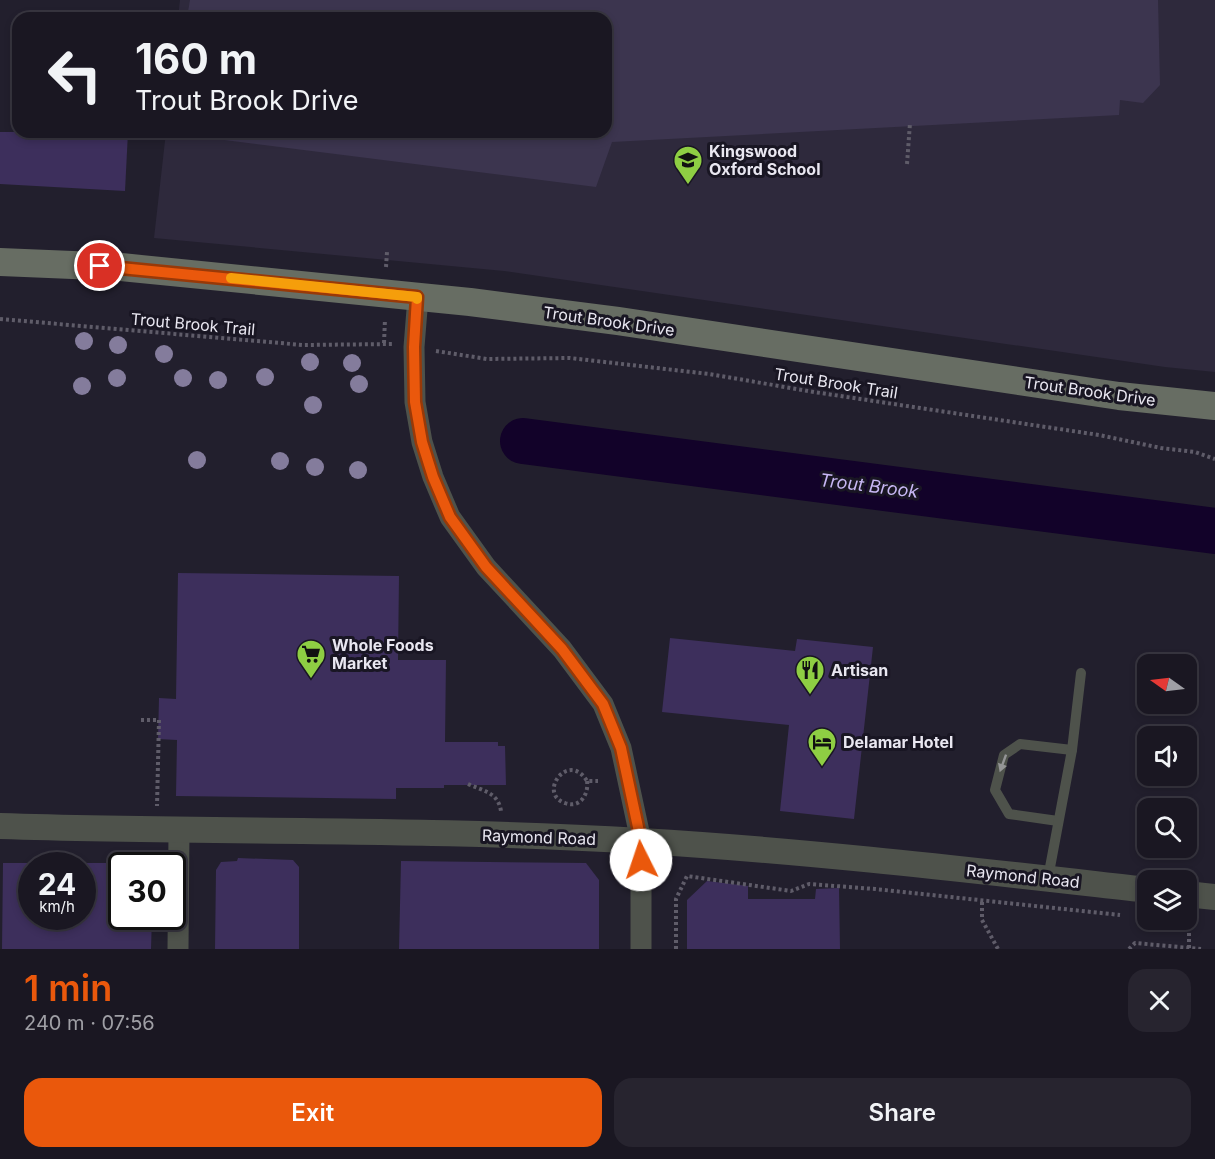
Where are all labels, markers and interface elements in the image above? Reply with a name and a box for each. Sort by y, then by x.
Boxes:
text: 160 m [135,33,257,84]
icon: left [36,36,114,114]
text: Trout Brook Drive [135,84,358,117]
place label: Kingswood Oxford School [709,141,820,179]
school or university icon: Kingswood Oxford School [672,144,704,186]
pin [74,240,125,291]
icon: arrive [83,249,116,282]
street label: Trout Brook Drive [542,302,676,340]
street label: Trout Brook Trail [130,309,256,339]
street label: Trout Brook Trail [773,363,899,403]
street label: Trout Brook Drive [1023,372,1157,410]
water label: Trout Brook [819,469,921,502]
place label: Whole Foods Market [332,635,434,673]
supermarket icon: Whole Foods Market [295,638,327,680]
restaurant icon: Artisan [794,654,826,696]
north arrow [1137,654,1197,714]
map controls [1137,654,1197,930]
place label: Artisan [831,660,888,680]
hotel icon: Delamar Hotel [806,726,838,768]
button: sound [1137,726,1197,786]
place label: Delamar Hotel [843,732,953,752]
one-way arrow [997,754,1007,772]
button: search [1137,798,1197,858]
street label: Raymond Road [482,825,596,849]
position arrow [609,828,673,892]
speed limit sign: 30 [108,852,186,930]
street label: Raymond Road [965,860,1081,892]
text: 24 [38,866,76,902]
button: layers [1137,870,1197,930]
text: km/h [39,897,75,916]
text: 1 min [24,966,112,1010]
button: close [1128,969,1191,1032]
text: 240 m · 07:56 [24,1011,155,1035]
button: Exit [24,1078,602,1147]
button: Share [614,1078,1191,1147]

